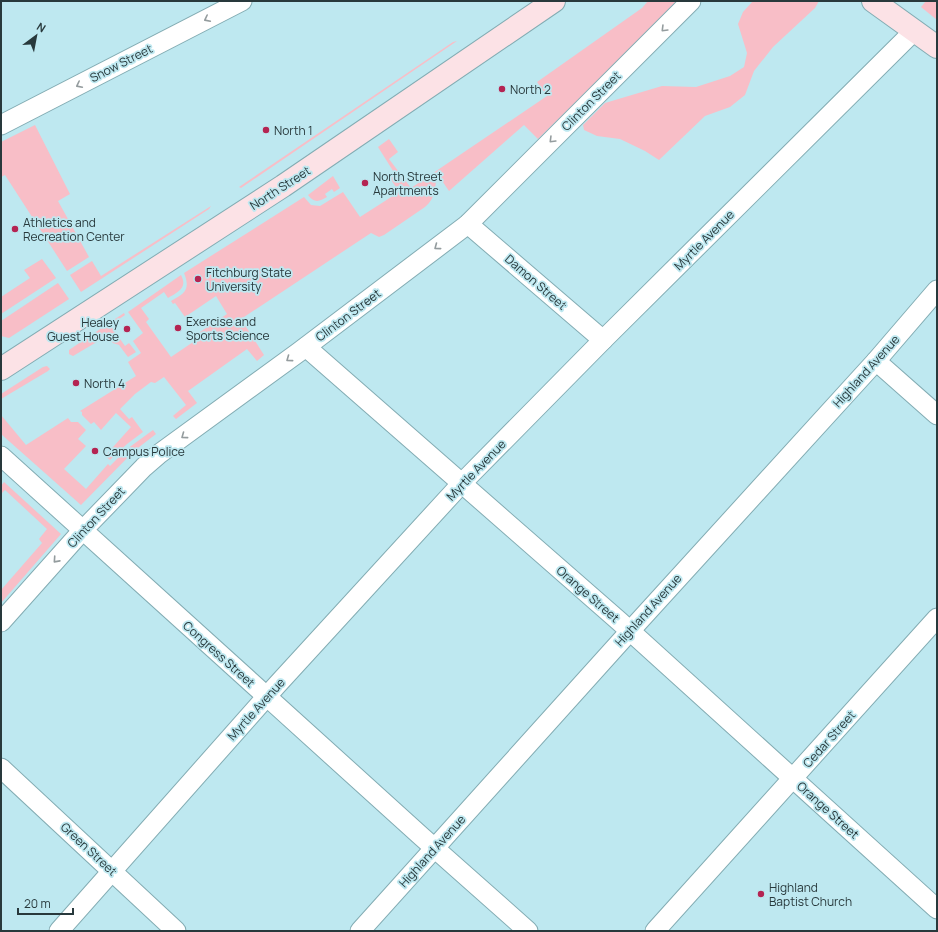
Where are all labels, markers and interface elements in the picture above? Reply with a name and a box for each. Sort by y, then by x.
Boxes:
one-way arrow [204,14,211,22]
north arrow [16,16,56,56]
text: N [34,19,49,36]
one-way arrow [661,24,669,32]
street label: Snow Street [87,40,155,86]
street label: Clinton Street [557,67,625,135]
one-way arrow [76,80,83,87]
place label: North 2 [510,81,551,98]
marker: North 2 [497,84,507,94]
place label: North 1 [274,122,313,139]
marker: North 1 [261,125,271,135]
one-way arrow [549,135,557,143]
street label: North Street [246,162,314,214]
place label: North Street Apartments [373,168,442,199]
marker: North Street Apartments [360,178,370,188]
street label: Myrtle Avenue [670,206,738,274]
place label: Athletics and Recreation Center [23,214,125,245]
marker: Athletics and Recreation Center [10,224,20,234]
one-way arrow [435,243,442,250]
street label: Damon Street [501,250,571,314]
place label: Fitchburg State University [206,264,291,295]
marker: Fitchburg State University [193,274,203,284]
street label: Clinton Street [312,285,384,345]
place label: Exercise and Sports Science [186,313,270,344]
place label: Healey Guest House [47,314,120,345]
marker: Exercise and Sports Science [173,323,183,333]
marker: Healey Guest House [122,324,132,334]
street label: Highland Avenue [829,331,903,411]
one-way arrow [286,354,293,361]
place label: North 4 [84,375,125,392]
marker: North 4 [71,378,81,388]
one-way arrow [181,431,188,438]
street label: Myrtle Avenue [442,436,510,504]
place label: Campus Police [103,443,185,460]
marker: Campus Police [90,446,100,456]
street label: Clinton Street [63,483,129,551]
one-way arrow [54,555,61,563]
street label: Orange Street [553,562,623,626]
street label: Highland Avenue [611,570,685,650]
street label: Congress Street [179,617,259,691]
street label: Myrtle Avenue [223,674,289,744]
street label: Cedar Street [799,707,859,771]
street label: Orange Street [793,777,863,843]
street label: Highland Avenue [395,811,469,891]
street label: Green Street [57,818,121,880]
place label: Highland Baptist Church [769,879,852,910]
marker: Highland Baptist Church [756,889,766,899]
scale bar [18,890,73,916]
text: 20 m [24,895,51,912]

